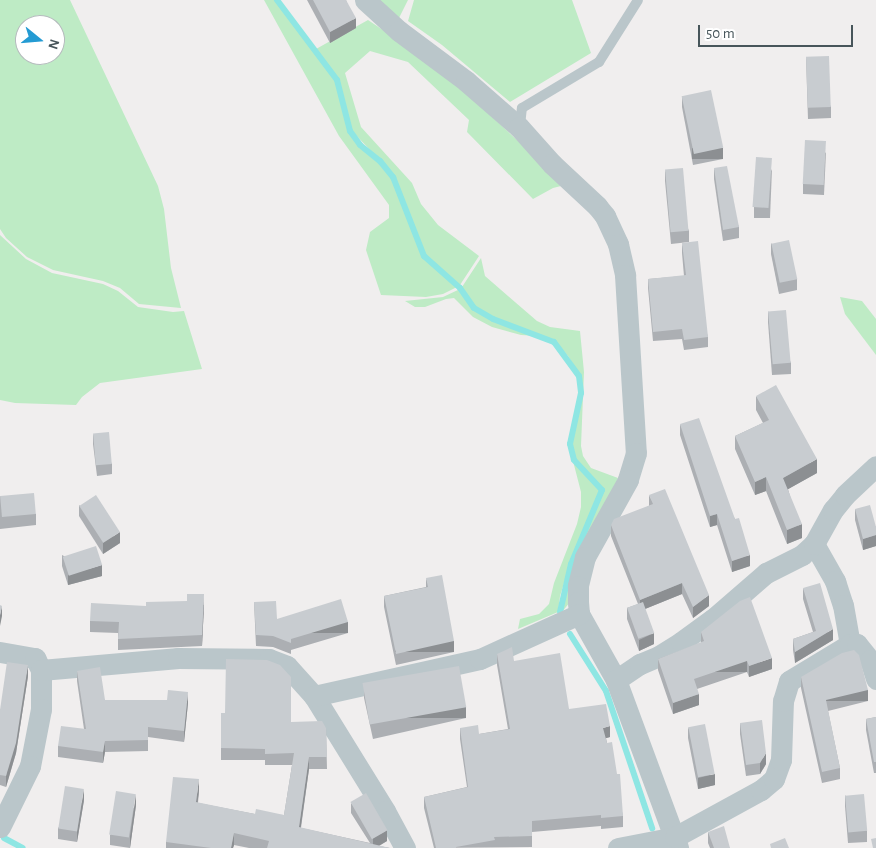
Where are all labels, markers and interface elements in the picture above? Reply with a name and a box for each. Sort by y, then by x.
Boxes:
north arrow [15,15,65,65]
scale bar [701,15,856,47]
text: 50 m [706,26,735,41]
text: N [45,37,62,51]

